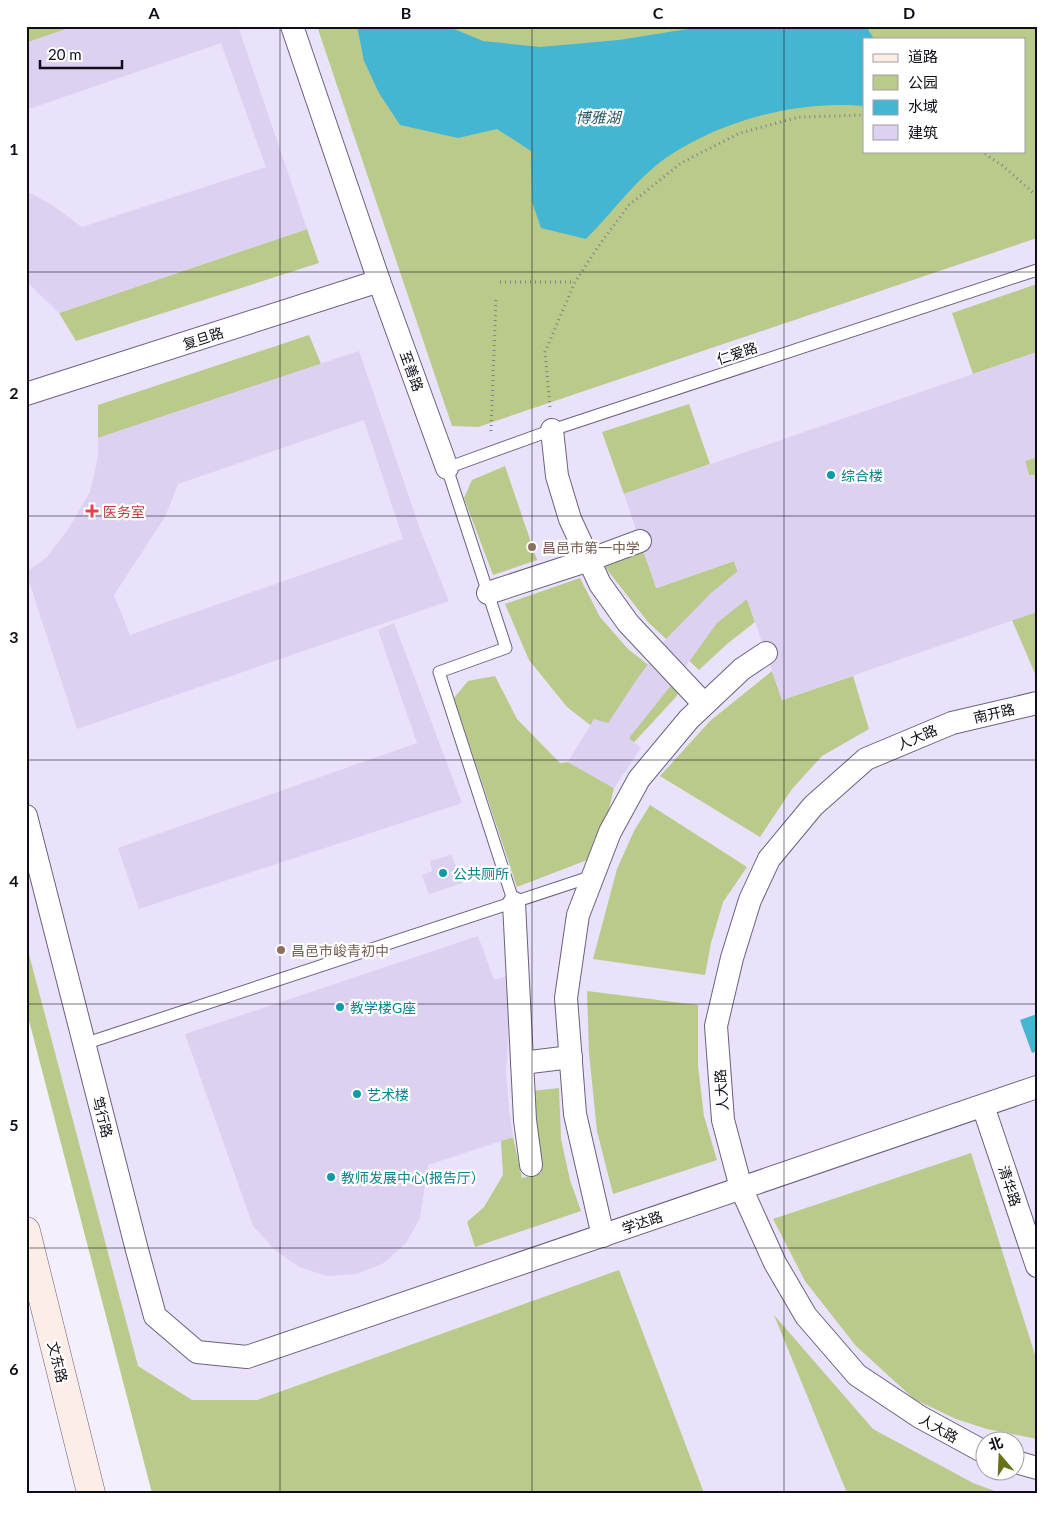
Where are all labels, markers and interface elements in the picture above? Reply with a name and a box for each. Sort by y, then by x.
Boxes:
text: A [147,3,160,22]
text: B [401,3,411,22]
text: C [653,3,664,22]
text: D [903,3,915,22]
scale bar [40,38,122,70]
legend [863,38,1026,152]
text: 20 m [48,45,82,63]
text: 道路 [908,47,938,65]
text: 公园 [908,73,938,91]
text: 水域 [908,97,938,115]
water label: 博雅湖 [575,108,622,126]
text: 建筑 [908,123,938,141]
text: 1 [9,139,19,158]
street label: 复旦路 [180,323,226,353]
street label: 仁爱路 [714,338,760,368]
street label: 至善路 [397,348,427,394]
text: 2 [9,383,19,402]
place label: 综合楼 [841,467,883,484]
marker: 综合楼 [825,469,837,481]
place label: 医务室 [103,503,145,520]
marker: 医务室 [85,504,99,518]
place label: 昌邑市第一中学 [542,539,640,556]
marker: 昌邑市第一中学 [526,541,538,553]
text: 3 [9,627,19,646]
street label: 南开路 [972,700,1016,726]
street label: 人大路 [894,721,940,753]
place label: 公共厕所 [453,865,509,882]
marker: 公共厕所 [437,867,449,879]
text: 4 [9,871,19,890]
place label: 昌邑市峻青初中 [291,942,389,959]
marker: 昌邑市峻青初中 [275,944,287,956]
place label: 教学楼G座 [350,999,416,1016]
marker: 教学楼G座 [334,1001,346,1013]
street label: 人大路 [711,1068,731,1112]
place label: 艺术楼 [367,1086,409,1103]
marker: 艺术楼 [351,1088,363,1100]
street label: 笃行路 [90,1095,116,1139]
text: 5 [9,1115,19,1134]
street label: 清华路 [995,1163,1025,1209]
place label: 教师发展中心(报告厅） [341,1169,485,1186]
marker: 教师发展中心(报告厅） [325,1171,337,1183]
street label: 学达路 [619,1207,665,1237]
street label: 文东路 [45,1340,71,1384]
text: 6 [9,1359,19,1378]
street label: 人大路 [917,1410,961,1446]
north arrow [976,1432,1026,1482]
text: 北 [986,1433,1005,1454]

